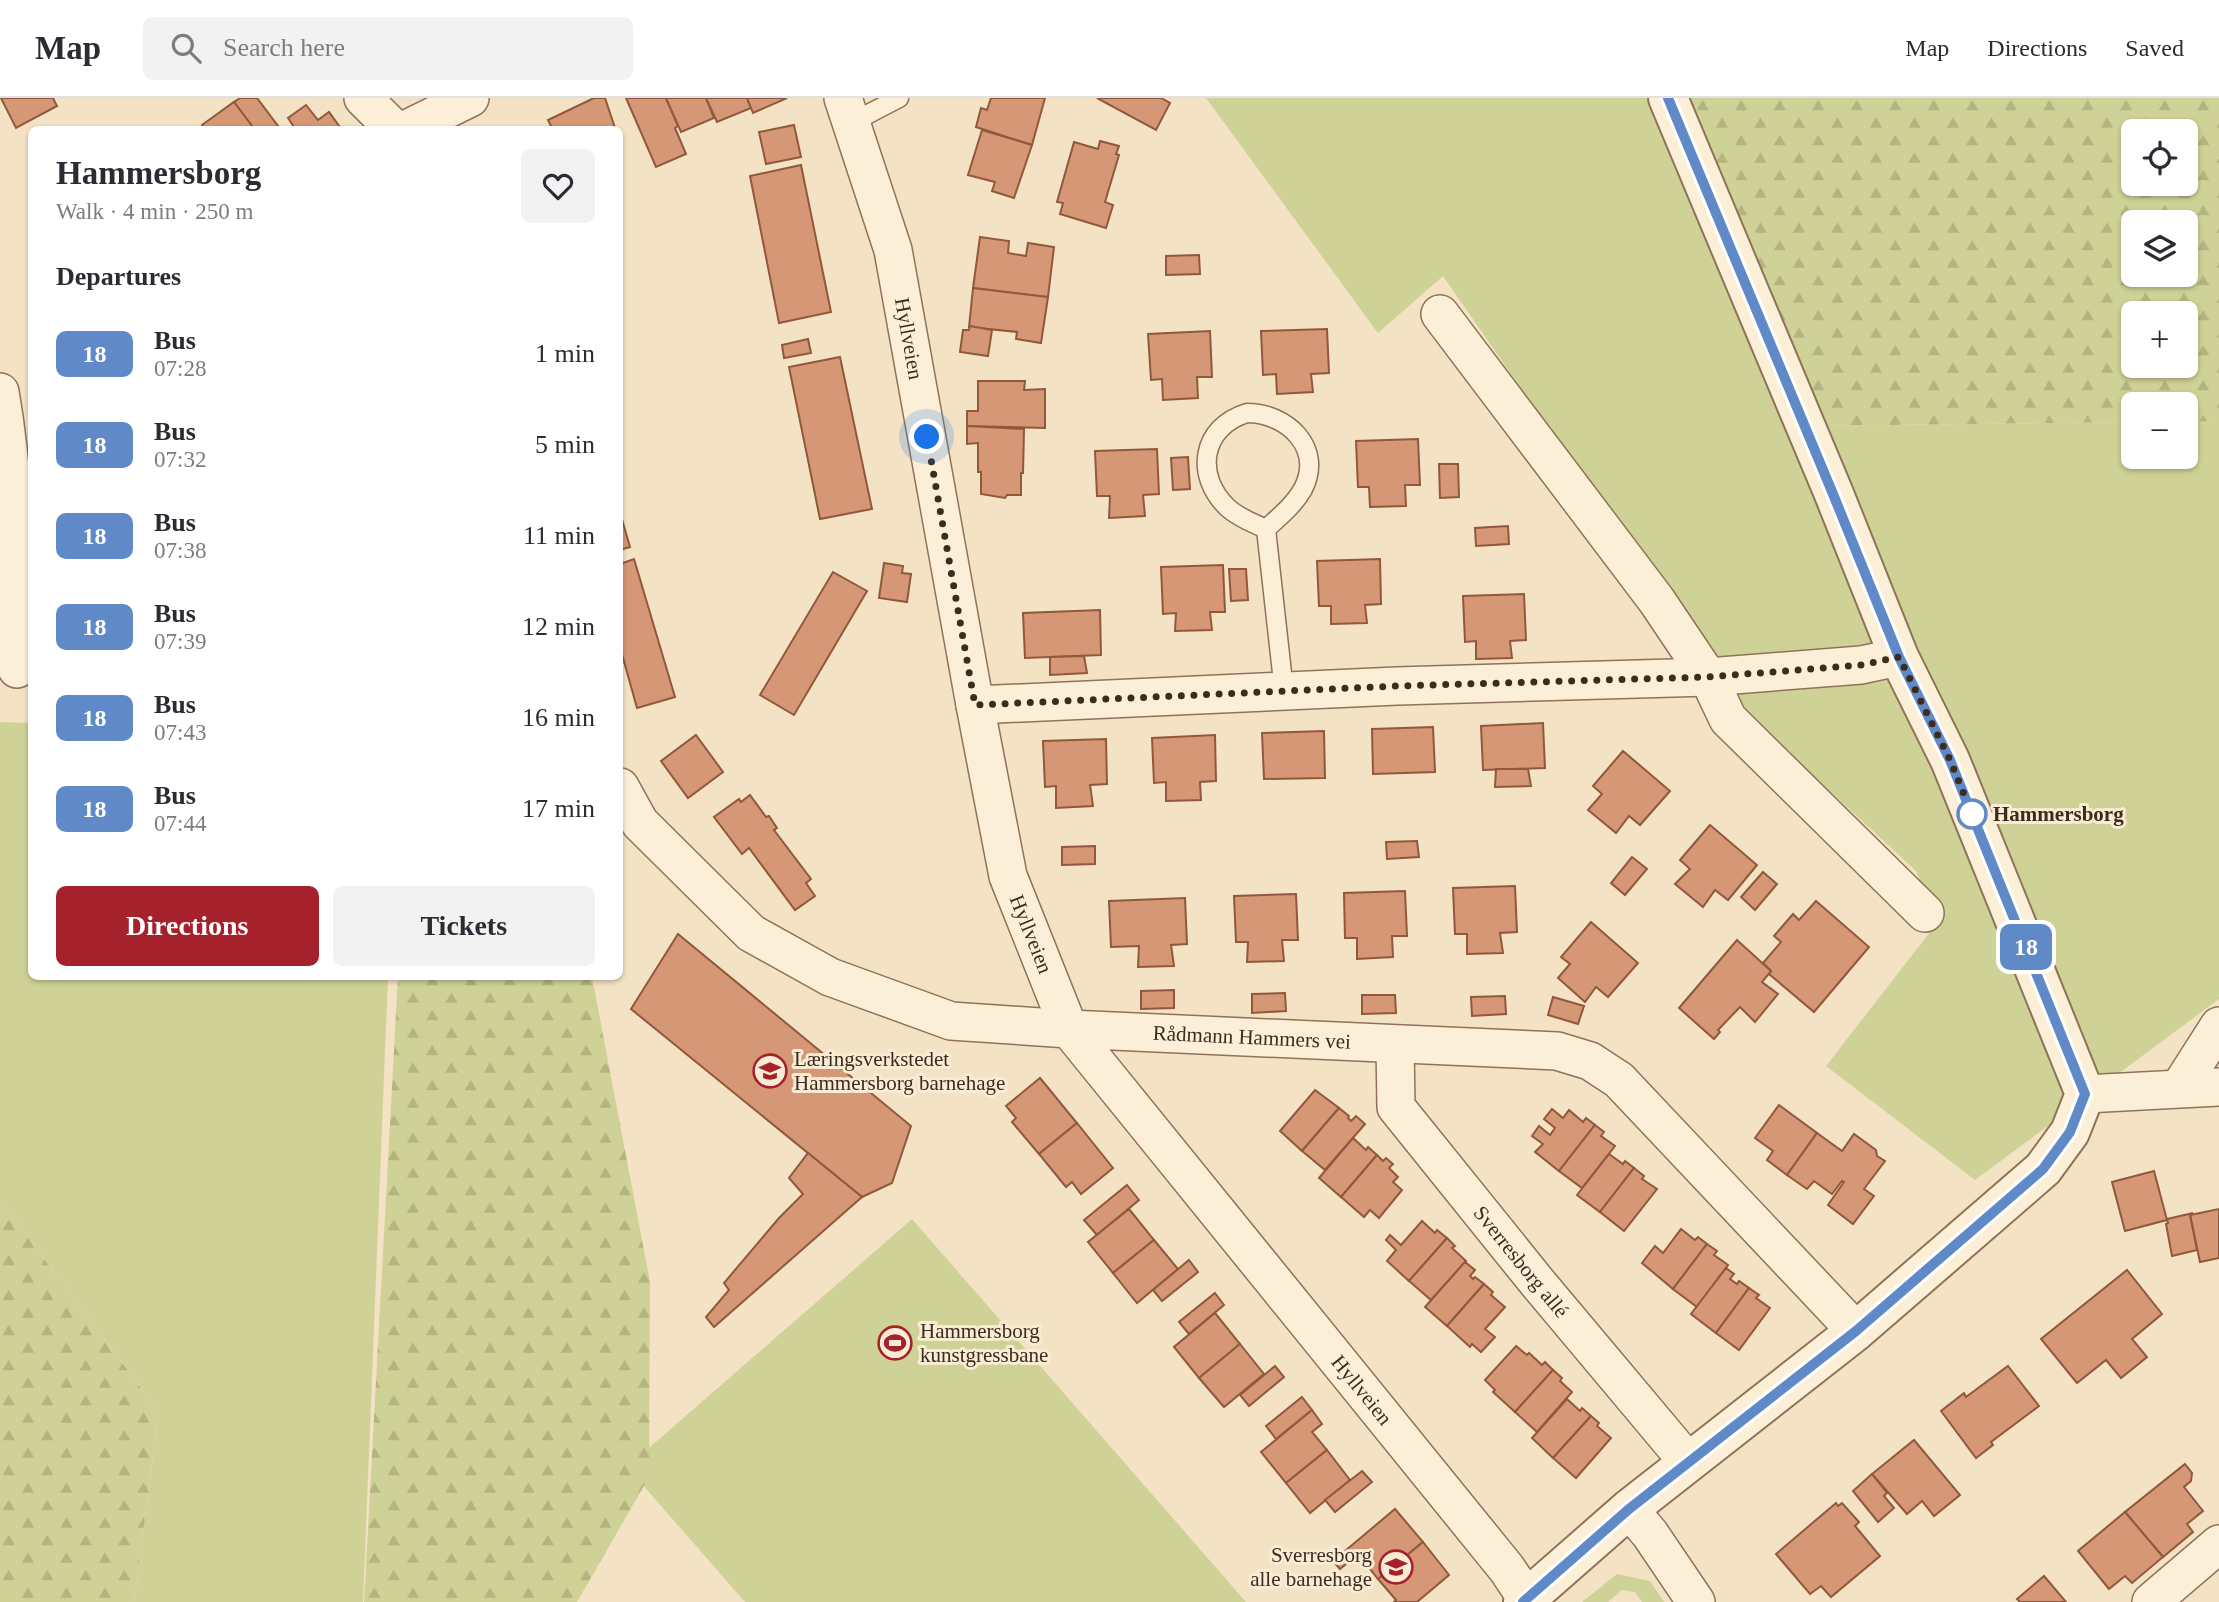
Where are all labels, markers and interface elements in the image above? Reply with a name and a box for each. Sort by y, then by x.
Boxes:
search box [143,17,633,80]
icon: search [167,29,205,67]
text: Map [35,30,101,66]
text: Search here [223,33,345,62]
text: Map [1905,35,1949,61]
text: Directions [1987,35,2087,61]
text: Saved [2125,35,2184,61]
map controls [2121,119,2198,469]
button: locate [2121,119,2198,196]
button: heart [521,149,595,223]
text: Hammersborg [56,155,261,191]
text: Walk · 4 min · 250 m [56,199,253,224]
button: layers [2121,210,2198,287]
text: Departures [56,262,181,291]
street label: Hyllveien [890,296,928,382]
button: + [2121,301,2198,378]
text: Bus [154,326,196,355]
text: 1 min [535,339,595,368]
text: 18 [83,341,107,367]
text: 07:28 [154,356,206,381]
button: − [2121,392,2198,469]
text: Bus [154,417,196,446]
your location [909,419,944,454]
text: 5 min [535,430,595,459]
text: 18 [83,432,107,458]
text: 07:32 [154,447,206,472]
text: Bus [154,508,196,537]
text: 11 min [523,521,595,550]
text: 18 [83,523,107,549]
text: 07:38 [154,538,206,563]
text: Bus [154,599,196,628]
text: 12 min [522,612,595,641]
text: 18 [83,614,107,640]
text: 07:39 [154,629,206,654]
text: Bus [154,690,196,719]
text: 16 min [522,703,595,732]
text: 18 [83,705,107,731]
text: 07:43 [154,720,206,745]
text: Bus [154,781,196,810]
text: 17 min [522,794,595,823]
text: 18 [83,796,107,822]
marker: Hammersborg [1957,799,1987,829]
place label: Hammersborg [1993,802,2124,826]
text: 07:44 [154,811,206,836]
button: Directions [56,886,319,966]
button: Tickets [333,886,595,966]
street label: Hyllveien [1005,891,1058,977]
line badge: 18 [1994,924,2058,970]
text: 18 [2014,934,2038,960]
street label: Rådmann Hammers vei [1152,1021,1352,1054]
place label: Læringsverkstedet Hammersborg barnehage [794,1047,1005,1095]
school or university icon: Læringsverkstedet Hammersborg barnehage [751,1052,789,1090]
street label: Sverresborg allé [1469,1201,1574,1322]
place label: Hammersborg kunstgressbane [920,1319,1048,1367]
sports icon: Hammersborg kunstgressbane [876,1324,914,1362]
street label: Hyllveien [1326,1350,1398,1430]
place label: Sverresborg alle barnehage [1250,1543,1372,1591]
school or university icon: Sverresborg alle barnehage [1377,1548,1415,1586]

